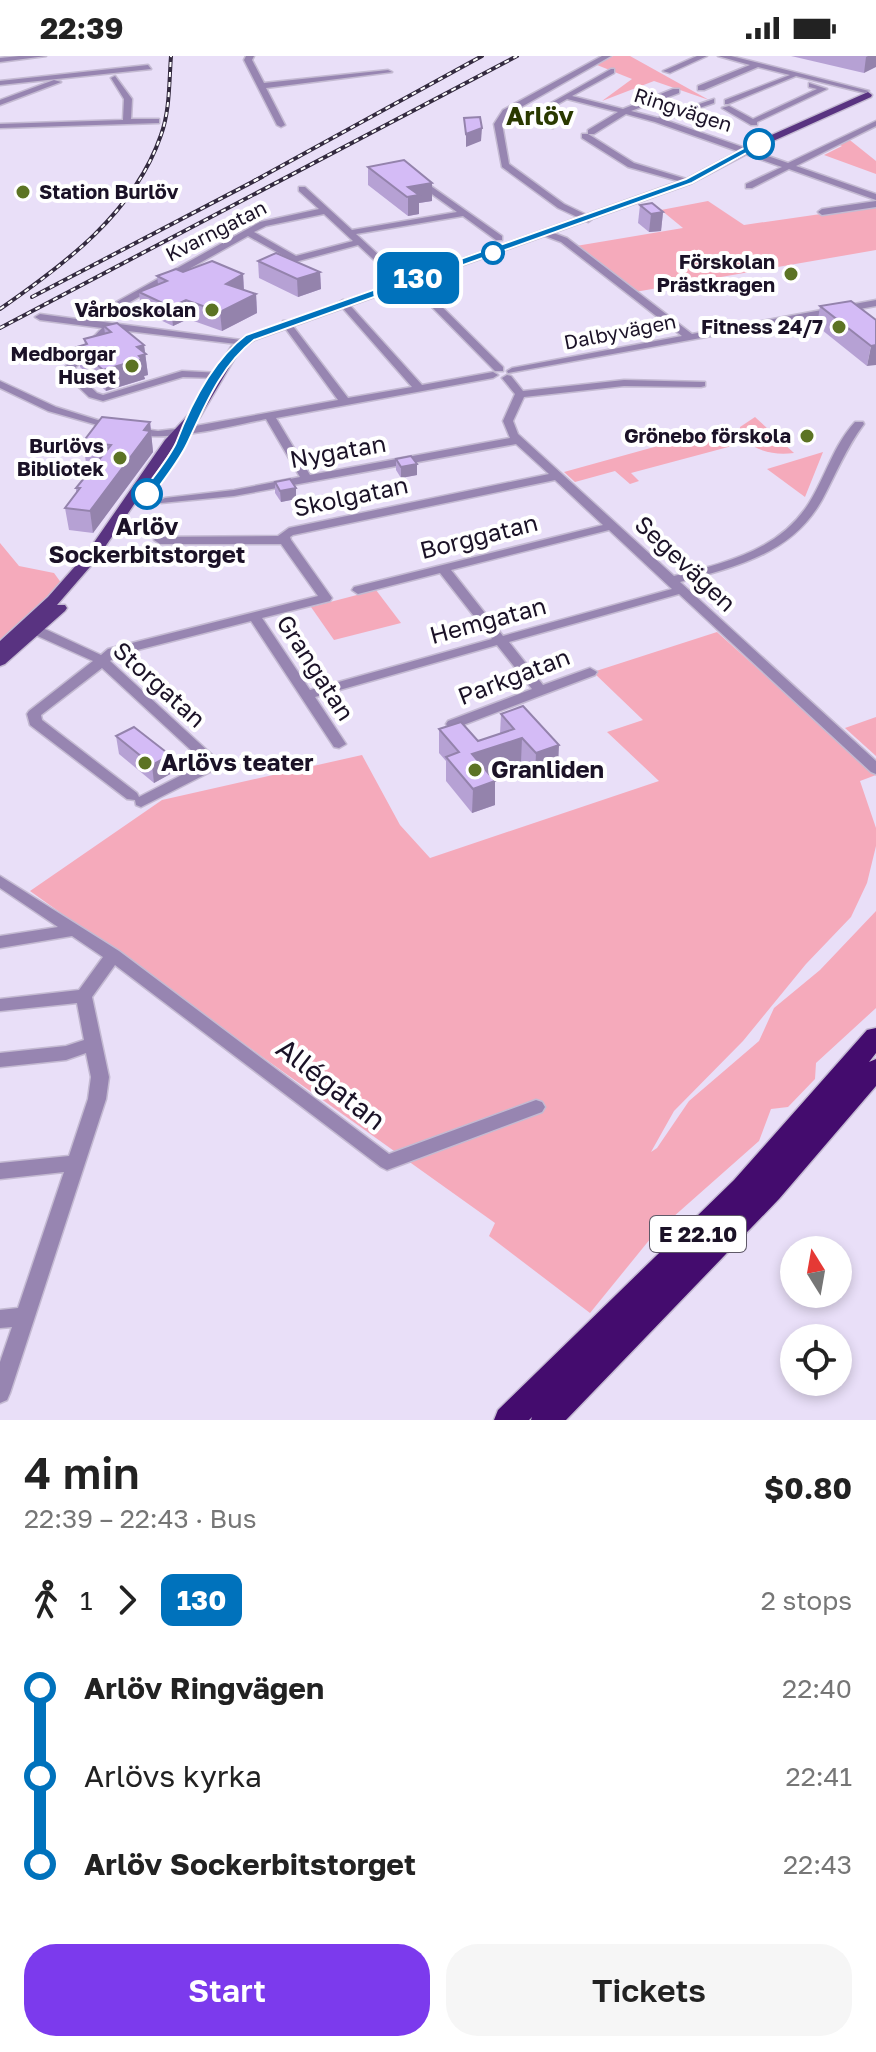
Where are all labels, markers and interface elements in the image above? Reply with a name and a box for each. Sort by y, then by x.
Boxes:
text: 22:39 [40,10,124,46]
street label: Ringvägen [631,82,735,136]
district label: Arlöv [506,100,574,131]
unlabelled marker [744,129,774,159]
place label: Station Burlöv [39,179,178,203]
marker: Station Burlöv [14,183,32,201]
street label: Kvarngatan [161,194,270,266]
unlabelled marker [482,242,504,264]
place label: Förskolan Prästkragen [656,249,775,296]
line badge: 130 [372,252,464,304]
text: 130 [393,261,443,294]
marker: Förskolan Prästkragen [782,265,800,283]
place label: Vårboskolan [75,297,196,321]
marker: Vårboskolan [203,301,221,319]
street label: Dalbyvägen [562,308,678,354]
place label: Fitness 24/7 [701,314,823,338]
marker: Fitness 24/7 [830,318,848,336]
place label: Medborgar Huset [11,341,116,388]
marker: Medborgar Huset [123,357,141,375]
place label: Grönebo förskola [624,423,791,447]
marker: Grönebo förskola [798,427,816,445]
street label: Nygatan [287,428,388,473]
place label: Burlövs Bibliotek [17,433,104,480]
marker: Burlövs Bibliotek [111,449,129,467]
street label: Skolgatan [291,469,411,522]
marker: Arlöv Sockerbitstorget [132,479,162,509]
street label: Borggatan [417,507,541,564]
street label: Segevägen [630,509,743,617]
place label: Arlöv Sockerbitstorget [49,511,245,568]
street label: Hemgatan [426,590,549,649]
street label: Grangatan [271,609,361,726]
street label: Storgatan [108,635,212,733]
street label: Parkgatan [453,641,573,710]
place label: Arlövs teater [161,747,314,776]
marker: Arlövs teater [136,754,154,772]
place label: Granliden [491,754,604,783]
marker: Granliden [466,761,484,779]
street label: Allégatan [270,1031,392,1136]
road number: E 22.10 [650,1216,746,1252]
north arrow [780,1236,852,1308]
map controls [780,1236,852,1396]
button: locate [780,1324,852,1396]
text: 4 min [24,1446,140,1499]
text: $0.80 [764,1470,852,1506]
text: 22:39 – 22:43 · Bus [24,1503,256,1534]
icon: walk [24,1578,68,1622]
icon: forward [105,1578,149,1622]
text: 130 [177,1583,226,1616]
text: 1 [80,1585,93,1616]
text: 2 stops [761,1585,852,1616]
text: Arlöv Ringvägen [84,1670,324,1706]
text: 22:40 [782,1673,852,1704]
text: Arlövs kyrka [84,1758,262,1794]
text: 22:41 [786,1761,852,1792]
text: Arlöv Sockerbitstorget [84,1846,416,1882]
text: 22:43 [783,1849,852,1880]
button: Start [24,1944,430,2036]
button: Tickets [446,1944,852,2036]

